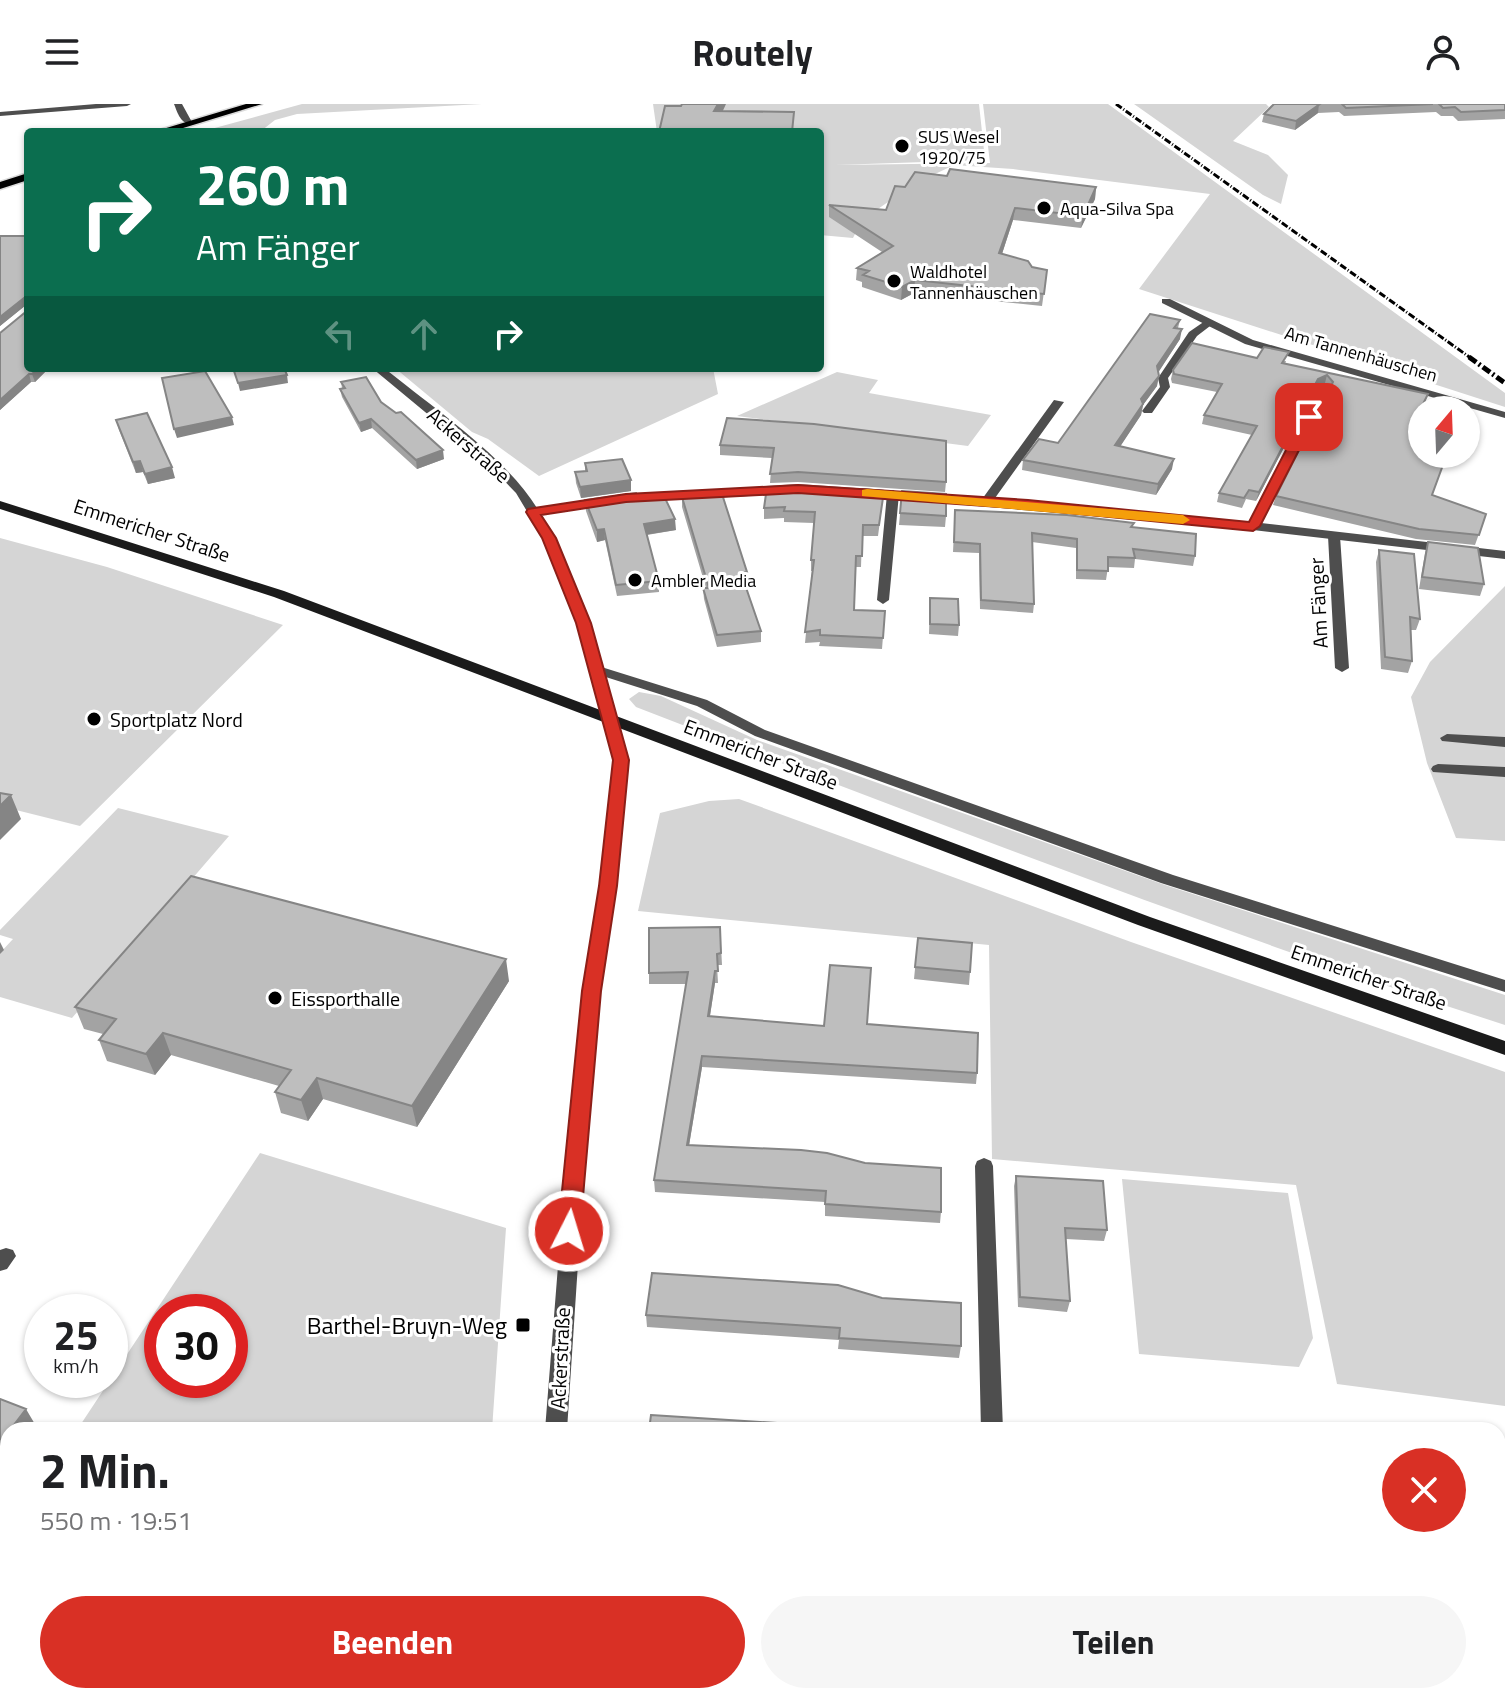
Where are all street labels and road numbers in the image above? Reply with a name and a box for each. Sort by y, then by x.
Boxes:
street label: Am Tannenhäuschen [1282,319,1440,389]
street label: Ackerstraße [420,400,518,490]
street label: Emmericher Straße [70,490,234,570]
street label: Am Fänger [1300,557,1336,649]
street label: Emmericher Straße [679,710,843,798]
street label: Emmericher Straße [1287,936,1451,1018]
street label: Ackerstraße [542,1306,578,1410]

